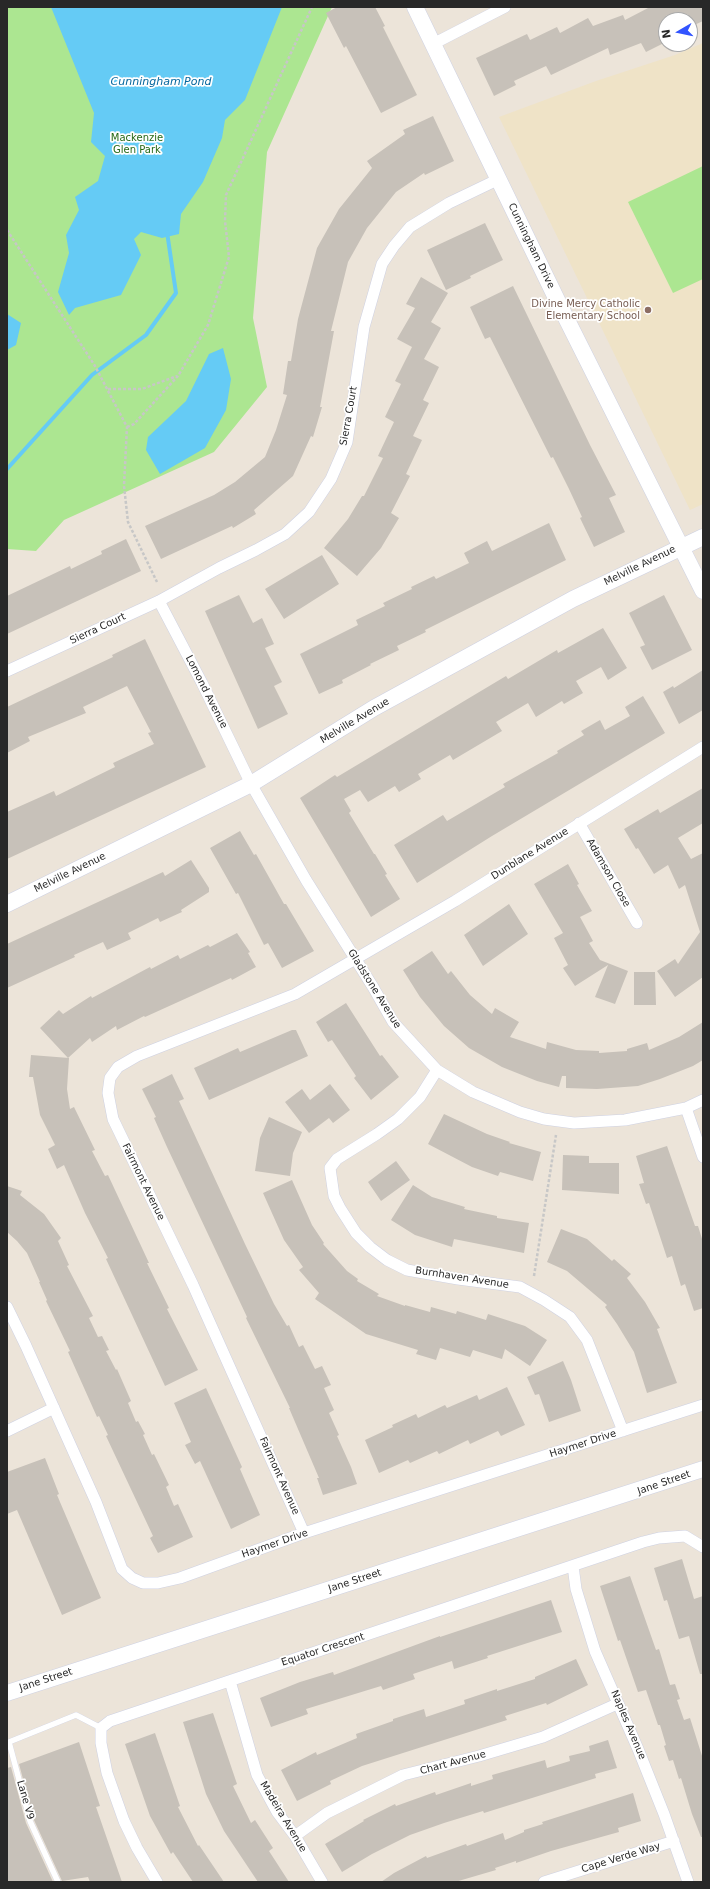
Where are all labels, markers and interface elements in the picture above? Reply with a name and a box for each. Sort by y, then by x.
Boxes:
north arrow [658,12,698,52]
text: N [660,28,674,39]
water label: Cunningham Pond [111,75,211,89]
park label: Mackenzie Glen Park [111,132,163,156]
street label: Cunningham Drive [505,201,557,291]
place label: Divine Mercy Catholic Elementary School [531,298,640,322]
marker: Divine Mercy Catholic Elementary School [643,305,653,315]
street label: Sierra Court [338,385,360,447]
street label: Melville Avenue [602,543,678,589]
street label: Sierra Court [68,611,128,647]
street label: Lomond Avenue [182,653,230,731]
street label: Melville Avenue [318,696,392,746]
street label: Dunblane Avenue [489,825,571,883]
street label: Adamson Close [584,837,632,909]
street label: Melville Avenue [32,850,108,896]
street label: Gladstone Avenue [345,947,403,1031]
street label: Fairmont Avenue [119,1142,167,1222]
street label: Burnhaven Avenue [414,1265,510,1291]
street label: Haymer Drive [548,1428,618,1460]
street label: Fairmont Avenue [256,1435,302,1517]
street label: Jane Street [636,1468,692,1498]
street label: Haymer Drive [240,1527,310,1561]
street label: Jane Street [327,1567,383,1595]
street label: Equator Crescent [280,1631,366,1669]
street label: Jane Street [18,1666,74,1694]
street label: Naples Avenue [608,1688,648,1762]
street label: Chart Avenue [419,1748,487,1778]
street label: Lane V9 [14,1779,36,1821]
street label: Madeira Avenue [257,1779,309,1855]
street label: Cape Verde Way [580,1840,662,1876]

